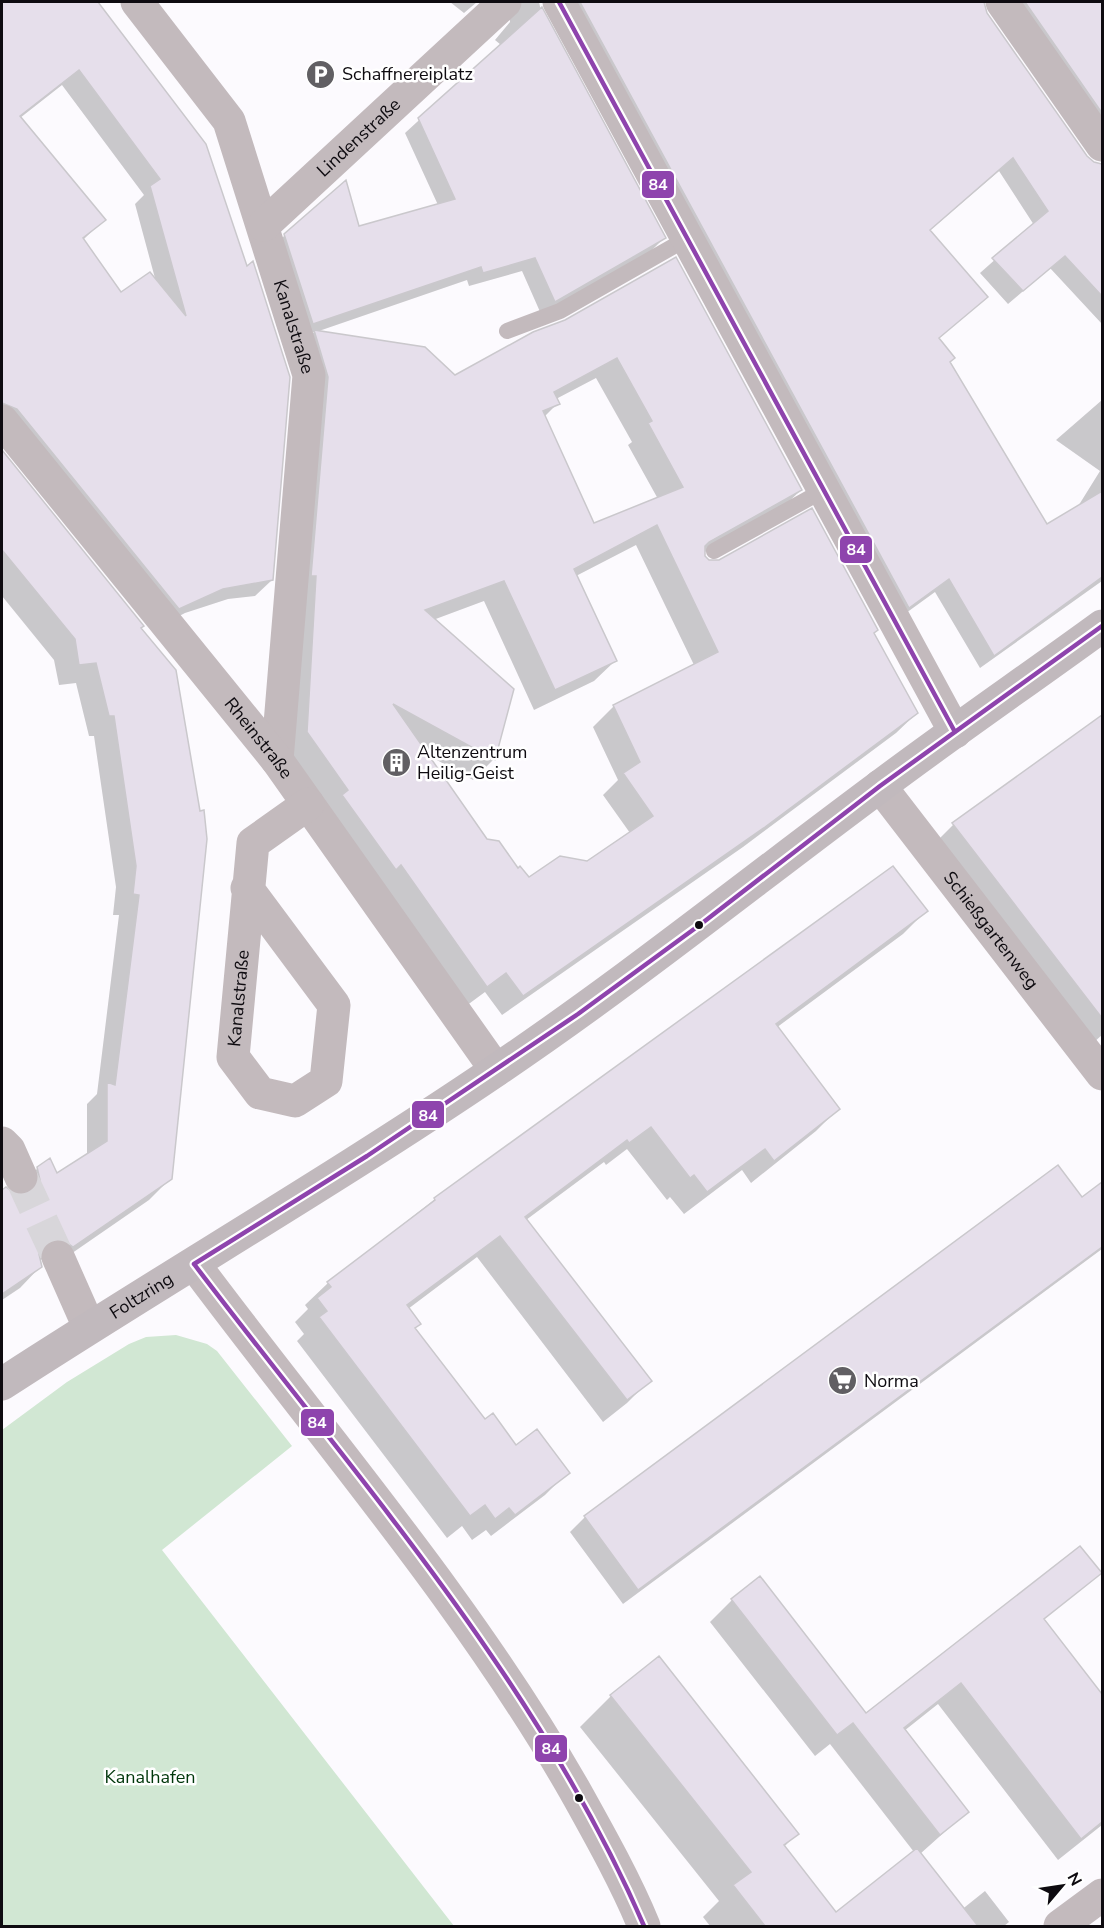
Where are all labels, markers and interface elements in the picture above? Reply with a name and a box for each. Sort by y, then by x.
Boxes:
parking icon: Schaffnereiplatz [305,58,337,90]
place label: Schaffnereiplatz [342,62,473,86]
street label: Lindenstraße [312,93,406,182]
line badge: 84 [641,170,675,199]
text: 84 [648,174,668,196]
street label: Kanalstraße [268,277,320,377]
line badge: 84 [839,535,873,564]
text: 84 [846,539,866,561]
street label: Rheinstraße [219,692,299,784]
place label: Altenzentrum Heilig-Geist [417,740,528,785]
building icon: Altenzentrum Heilig-Geist [380,746,412,778]
street label: Schießgartenweg [938,866,1044,994]
unlabelled marker [693,919,705,931]
street label: Kanalstraße [222,949,255,1048]
line badge: 84 [411,1100,445,1129]
text: 84 [418,1105,438,1127]
street label: Foltzring [105,1267,178,1325]
supermarket icon: Norma [827,1365,859,1397]
place label: Norma [864,1369,919,1393]
line badge: 84 [300,1408,335,1437]
text: 84 [307,1412,327,1434]
line badge: 84 [534,1734,568,1763]
text: 84 [541,1738,561,1760]
park label: Kanalhafen [104,1765,196,1789]
unlabelled marker [573,1792,585,1804]
north arrow [1032,1856,1092,1916]
text: N [1062,1869,1087,1890]

